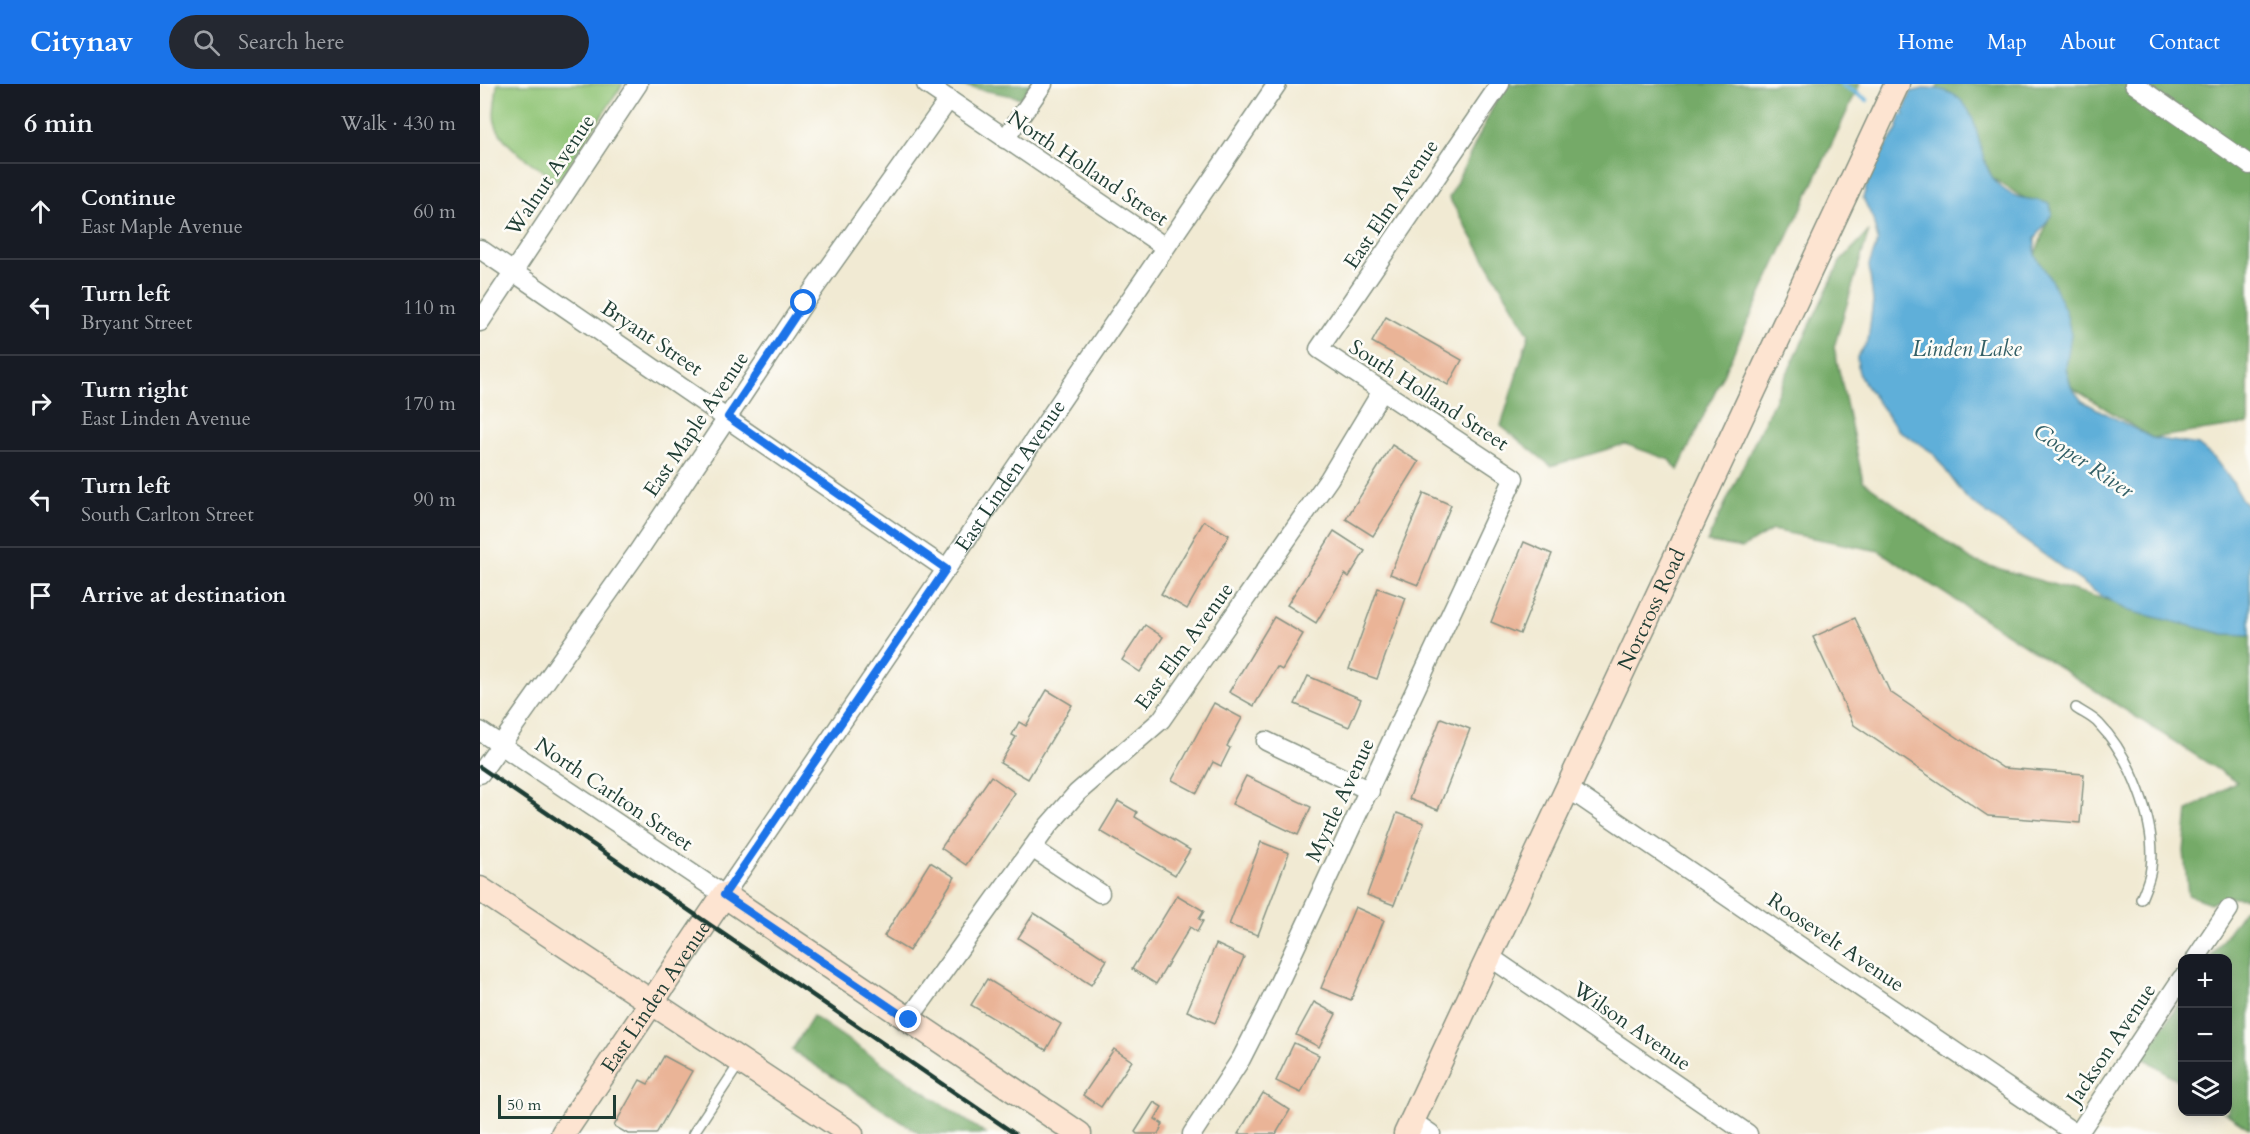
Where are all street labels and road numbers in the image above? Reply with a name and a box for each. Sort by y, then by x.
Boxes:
street label: North Holland Street [1001,104,1174,233]
street label: Walnut Avenue [498,109,602,243]
street label: East Elm Avenue [1337,134,1446,275]
street label: Bryant Street [595,294,709,383]
street label: South Holland Street [1343,333,1515,458]
street label: East Maple Avenue [637,346,756,503]
street label: East Linden Avenue [948,394,1073,557]
street label: Norcross Road [1611,544,1693,675]
street label: East Elm Avenue [1128,577,1241,716]
street label: North Carlton Street [529,731,699,858]
street label: Myrtle Avenue [1299,733,1382,867]
street label: Roosevelt Avenue [1761,886,1910,999]
street label: East Linden Avenue [594,915,718,1079]
street label: Wilson Avenue [1566,974,1697,1078]
street label: Jackson Avenue [2058,978,2163,1113]

